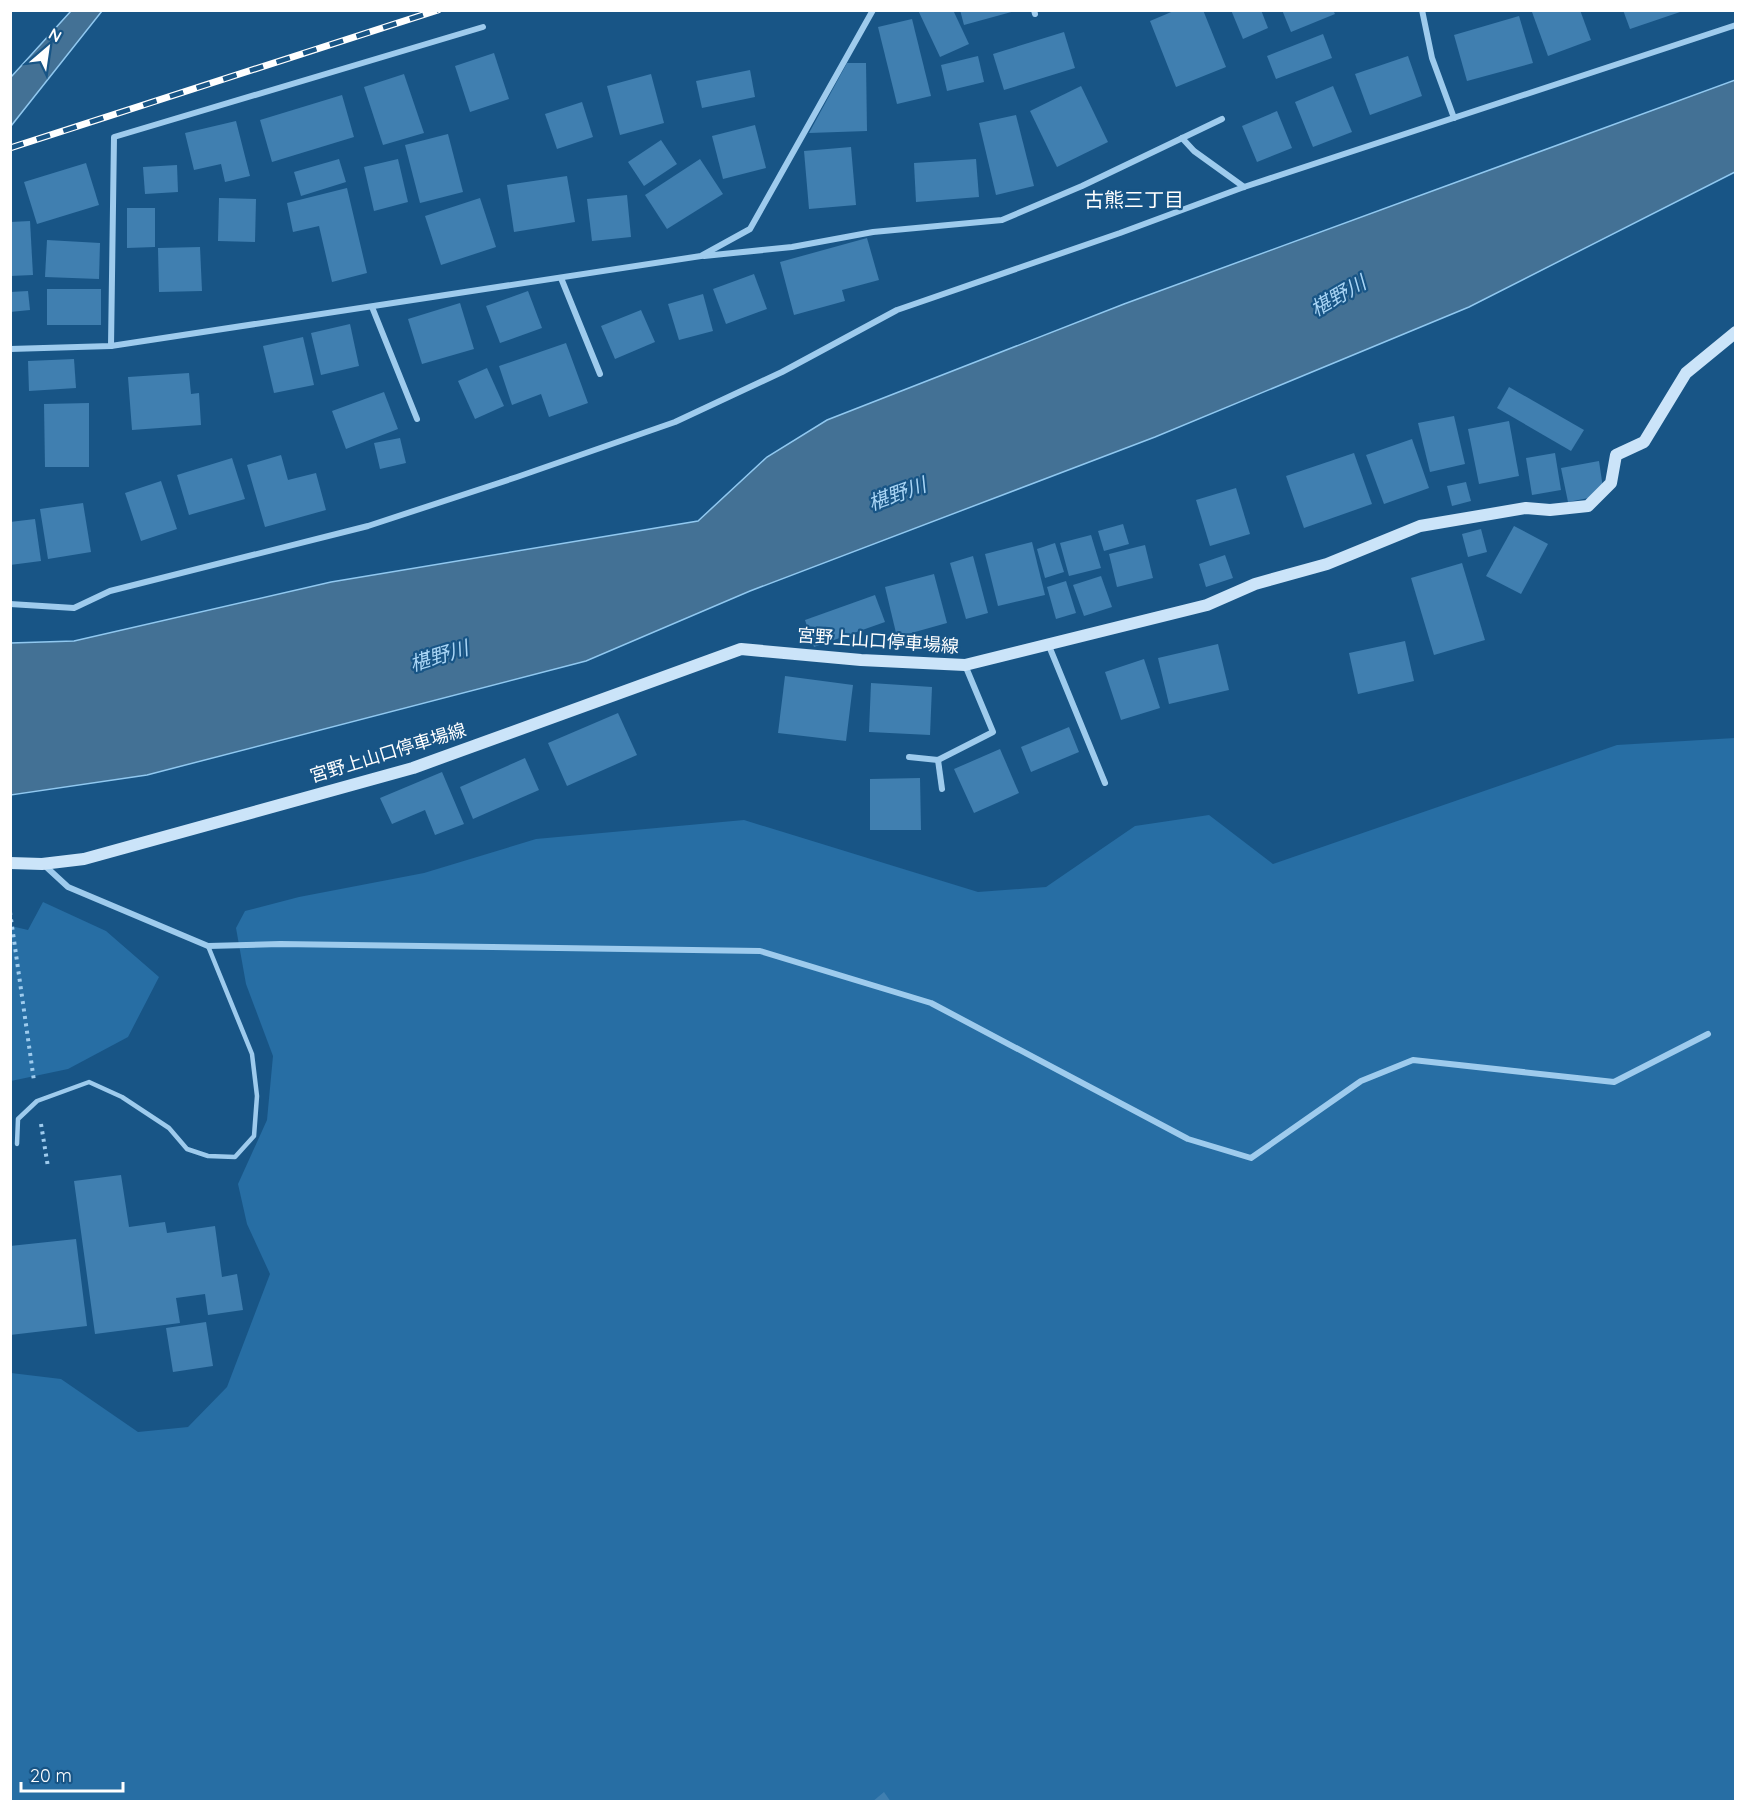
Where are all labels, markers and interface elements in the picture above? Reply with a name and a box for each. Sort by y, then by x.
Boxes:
north arrow [18,18,78,78]
text: N [45,23,65,46]
district label: 古熊三丁目 [1084,187,1184,212]
water label: 椹野川 [1306,269,1372,321]
water label: 椹野川 [864,471,931,516]
street label: 宮野上山口停車場線 [796,623,960,658]
water label: 椹野川 [407,634,473,676]
street label: 宮野上山口停車場線 [307,718,469,787]
scale bar [21,1755,123,1793]
text: 20 m [30,1764,72,1787]

